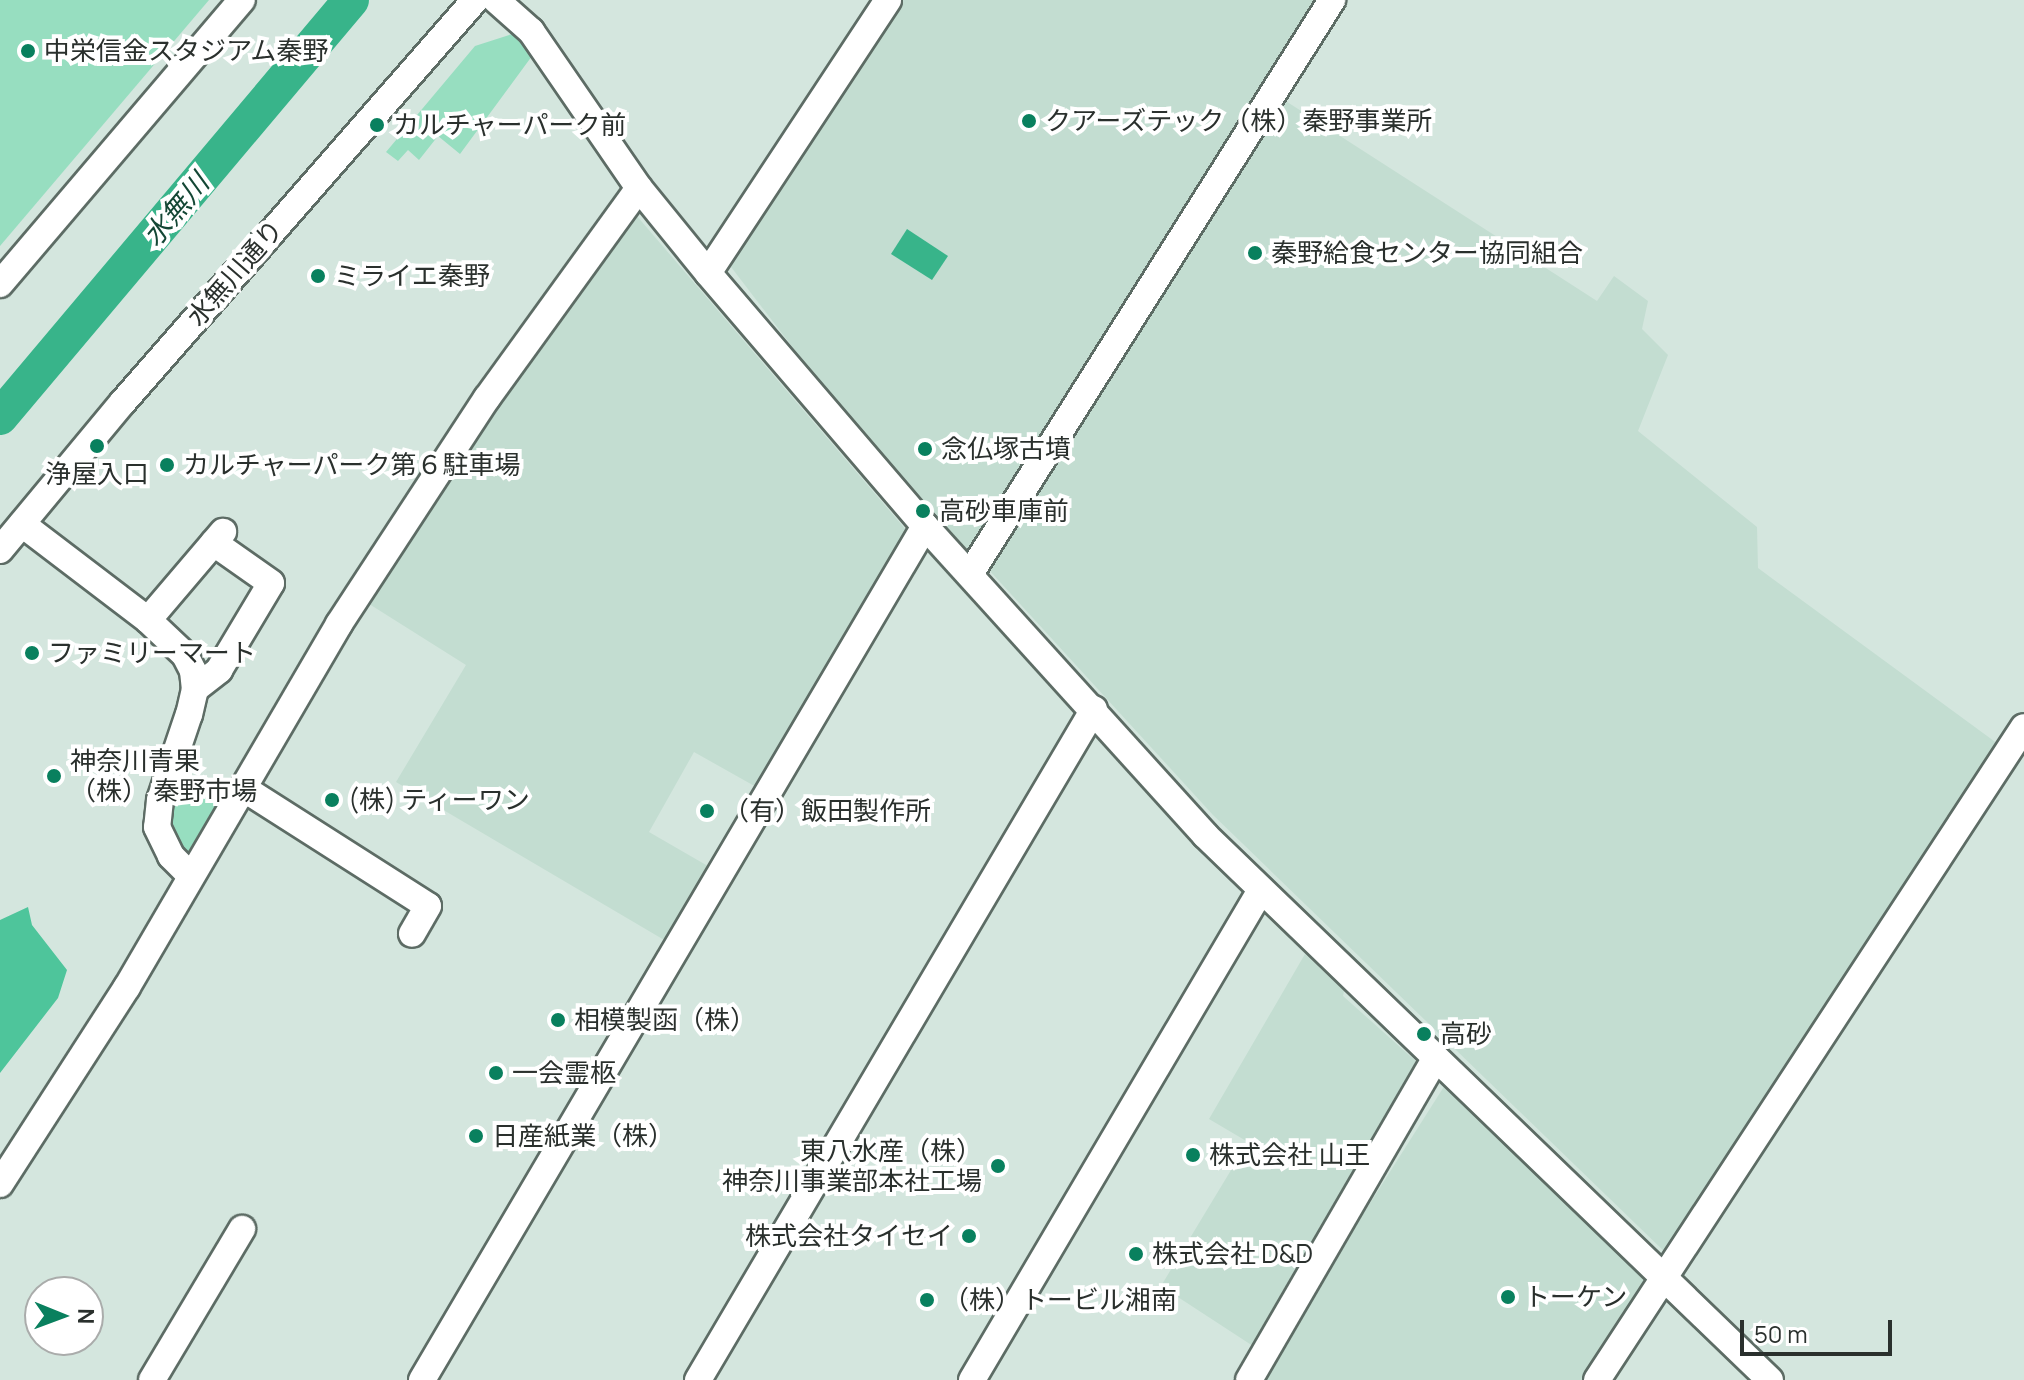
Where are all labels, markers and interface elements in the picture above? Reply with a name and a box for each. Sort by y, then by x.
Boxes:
place label: 中栄信金スタジアム秦野 [44,35,330,67]
marker: 中栄信金スタジアム秦野 [19,42,37,60]
place label: クアーズテック（株）秦野事業所 [1045,105,1433,137]
place label: カルチャーパーク前 [393,109,627,141]
marker: クアーズテック（株）秦野事業所 [1020,112,1038,130]
marker: カルチャーパーク前 [368,116,386,134]
water label: 水無川 [135,166,215,252]
street label: 水無川通り [181,214,289,332]
place label: 秦野給食センター協同組合 [1271,237,1583,269]
marker: 秦野給食センター協同組合 [1246,244,1264,262]
place label: ミライエ秦野 [334,260,490,292]
marker: ミライエ秦野 [309,267,327,285]
place label: 念仏塚古墳 [941,433,1071,465]
marker: 浄屋入口 [88,437,106,455]
marker: 念仏塚古墳 [916,440,934,458]
place label: カルチャーパーク第６駐車場 [183,449,521,481]
marker: カルチャーパーク第６駐車場 [158,456,176,474]
place label: 浄屋入口 [45,458,149,490]
place label: 高砂車庫前 [939,495,1069,527]
marker: 高砂車庫前 [914,502,932,520]
place label: ファミリーマート [48,637,256,669]
marker: ファミリーマート [23,644,41,662]
place label: 神奈川青果 （株） 秦野市場 [70,745,257,806]
marker: 神奈川青果 （株） 秦野市場 [45,767,63,785]
place label: (株) ティーワン [348,784,531,816]
marker: (株) ティーワン [323,791,341,809]
place label: （有）飯田製作所 [723,795,931,827]
marker: （有）飯田製作所 [698,802,716,820]
place label: 相模製函（株） [574,1004,756,1036]
marker: 相模製函（株） [549,1011,567,1029]
place label: 高砂 [1440,1018,1492,1050]
marker: 高砂 [1415,1025,1433,1043]
place label: 一会霊柩 [512,1057,616,1089]
marker: 一会霊柩 [487,1064,505,1082]
place label: 日産紙業（株） [492,1120,674,1152]
marker: 日産紙業（株） [467,1127,485,1145]
place label: 東八水産（株） 神奈川事業部本社工場 [722,1135,982,1196]
place label: 株式会社 山王 [1209,1139,1370,1171]
marker: 株式会社 山王 [1184,1146,1202,1164]
marker: 東八水産（株） 神奈川事業部本社工場 [989,1157,1007,1175]
place label: 株式会社タイセイ [745,1220,953,1252]
marker: 株式会社タイセイ [960,1227,978,1245]
place label: 株式会社 D&D [1152,1238,1313,1270]
marker: 株式会社 D&D [1127,1245,1145,1263]
north arrow [24,1276,104,1356]
place label: トーケン [1524,1281,1628,1313]
place label: （株）トービル湘南 [943,1284,1177,1316]
marker: トーケン [1499,1288,1517,1306]
marker: （株）トービル湘南 [918,1291,936,1309]
scale bar [1744,1304,1896,1354]
text: N [71,1308,101,1325]
text: 50 m [1754,1317,1808,1350]

